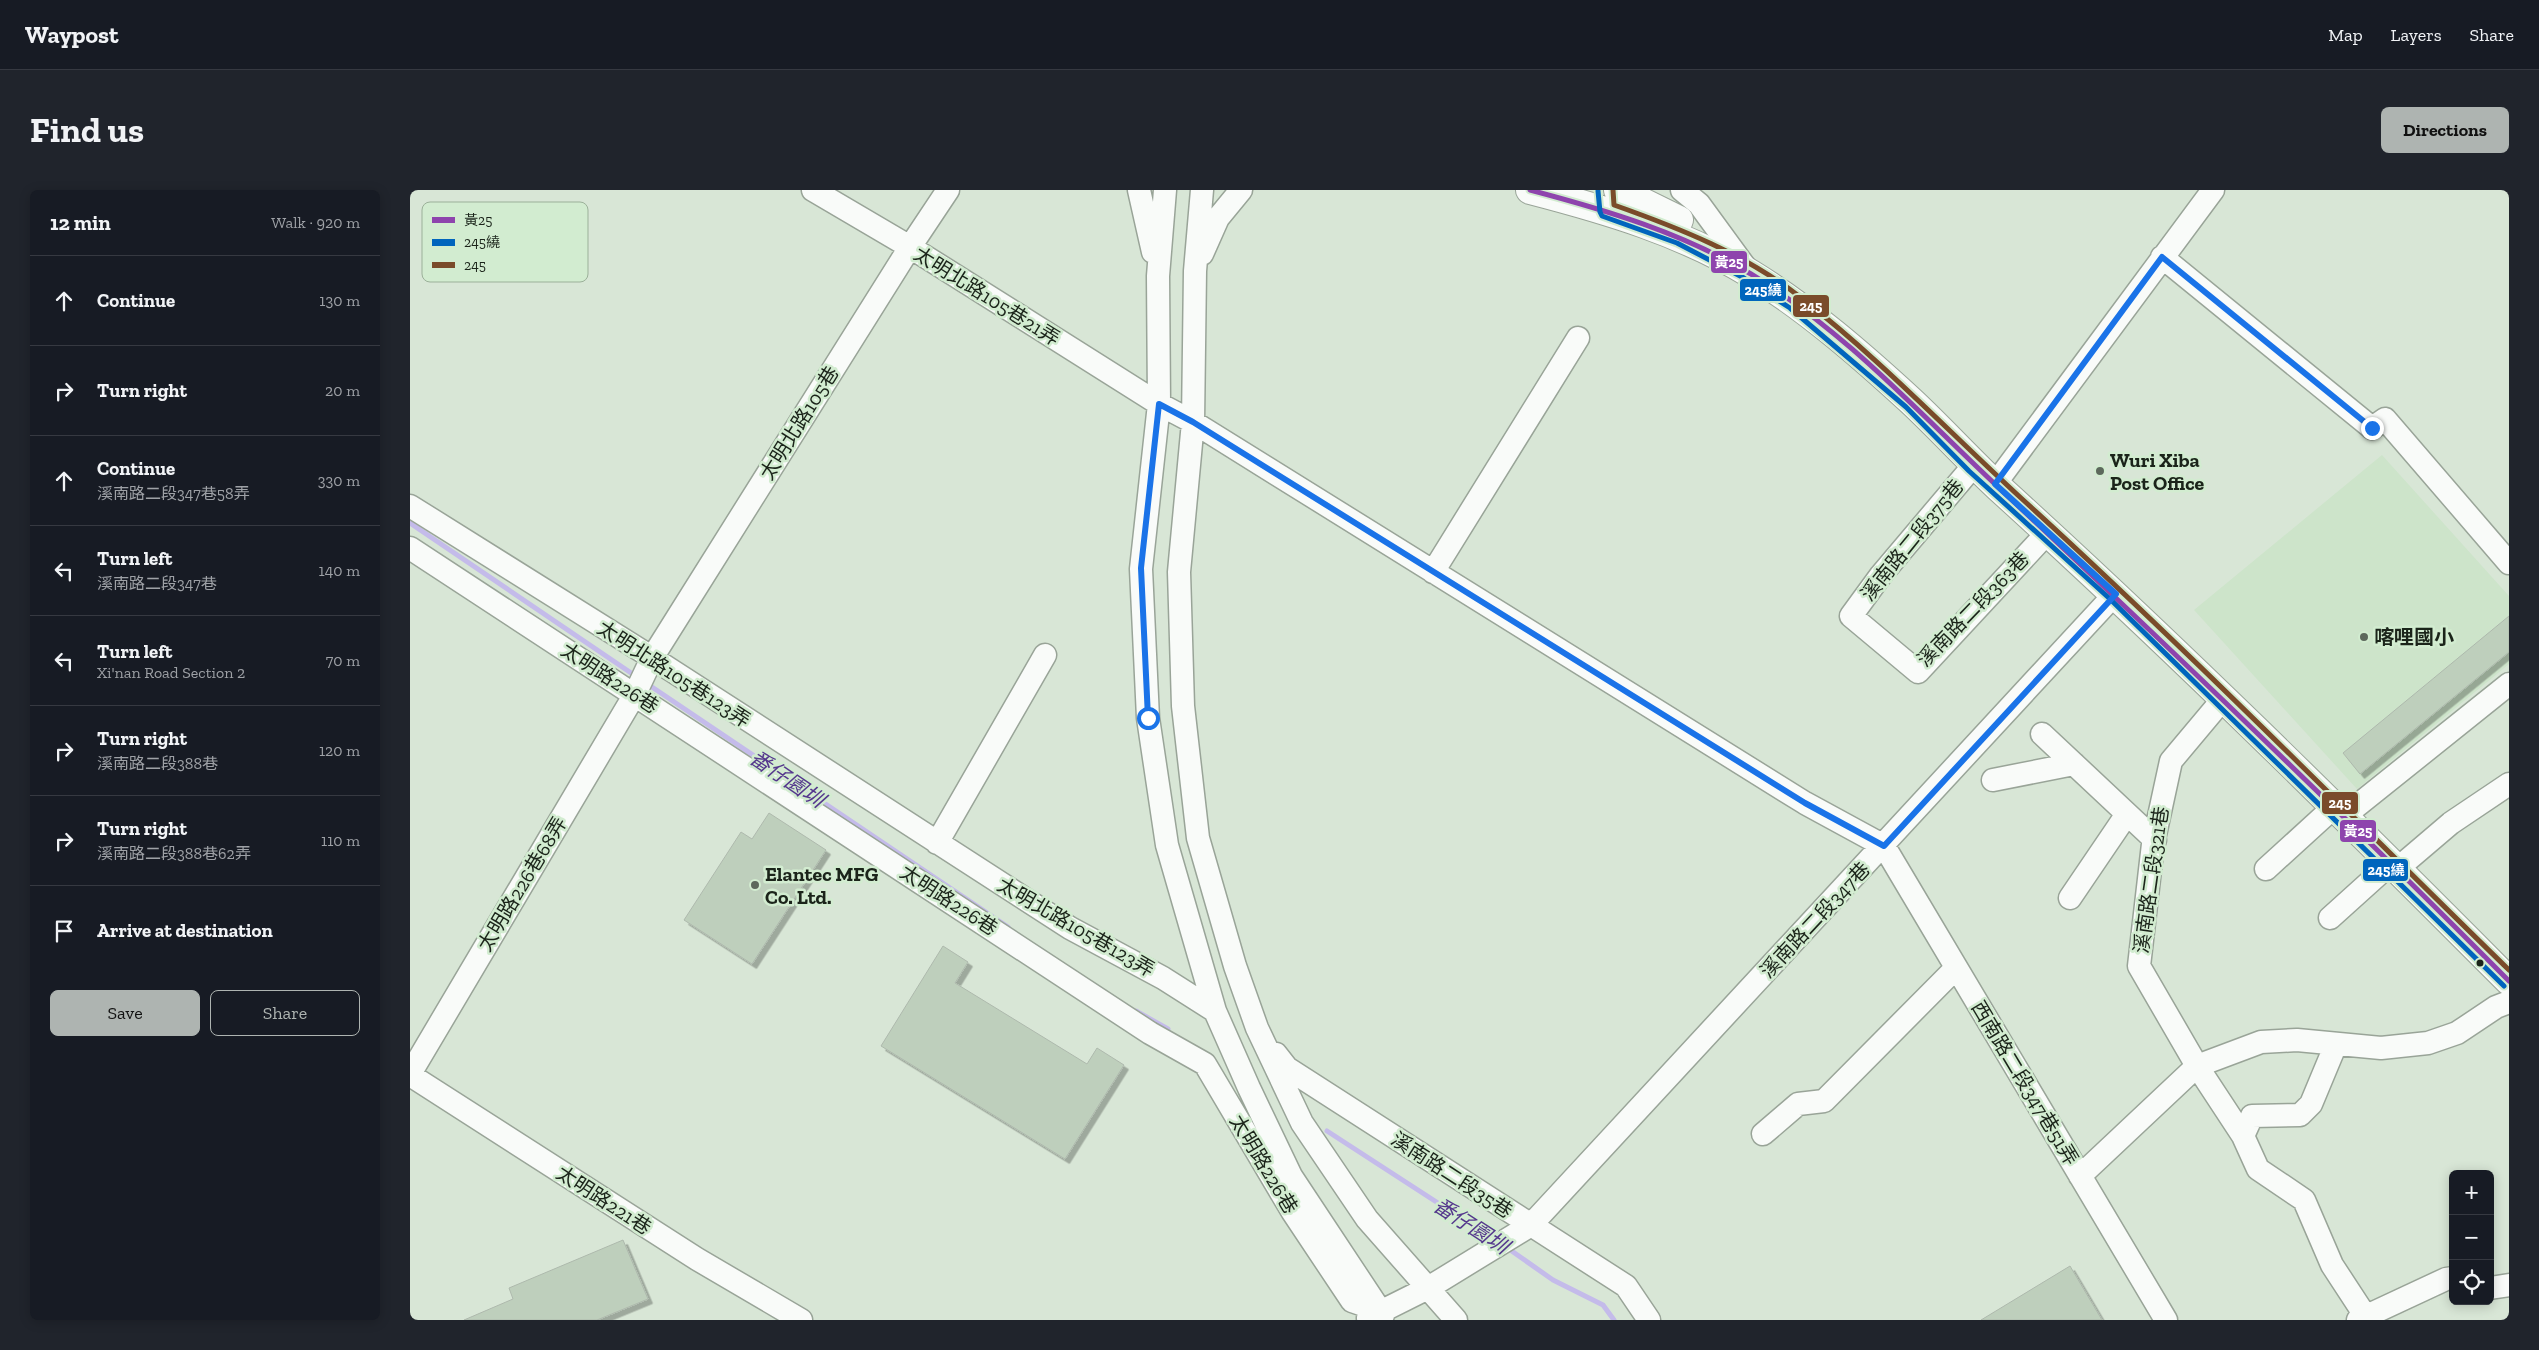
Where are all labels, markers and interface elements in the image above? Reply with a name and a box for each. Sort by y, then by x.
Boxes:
text: Waypost [25,20,119,49]
text: Map [2328,24,2363,46]
text: Layers [2391,24,2442,46]
text: Share [2470,24,2514,46]
button: Directions [2381,107,2509,153]
text: Find us [30,109,144,151]
legend [422,202,588,282]
text: 12 min [50,210,111,235]
text: 黃25 [464,212,492,229]
text: Walk · 920 m [271,213,360,232]
text: 245繞 [464,234,500,251]
street label: 太明北路105巷21弄 [910,241,1064,351]
line badge: 黃25 [1710,250,1748,274]
text: 黃25 [1715,254,1743,271]
text: 245 [464,257,486,274]
line badge: 245繞 [1739,278,1787,302]
text: 245繞 [1745,282,1781,299]
icon: ahead [50,287,78,315]
text: Continue [97,289,175,312]
text: 130 m [319,291,360,310]
line badge: 245 [1792,294,1830,318]
text: 245 [1800,298,1822,315]
street label: 太明北路105巷 [755,362,843,484]
icon: right [50,377,78,405]
text: Turn right [97,379,187,402]
text: 20 m [325,381,360,400]
route end [2361,417,2384,440]
place label: Wuri Xiba Post Office [2110,448,2205,495]
text: Continue [97,457,175,480]
marker: Wuri Xiba Post Office [2094,465,2106,477]
icon: ahead [50,467,78,495]
text: 330 m [318,471,360,490]
street label: 溪南路二段375巷 [1856,474,1968,606]
text: 溪南路二段347巷58弄 [97,484,250,503]
text: Turn left [97,547,172,570]
street label: 溪南路二段363巷 [1912,547,2034,671]
icon: left [50,557,78,585]
text: 140 m [319,561,360,580]
text: 溪南路二段347巷 [97,574,217,593]
street label: 太明北路105巷123弄 [593,616,755,732]
place label: 喀哩國小 [2374,625,2454,649]
marker: 喀哩國小 [2358,631,2370,643]
street label: 太明路226巷 [557,638,663,718]
text: Turn left [97,640,172,663]
icon: left [50,647,78,675]
text: 70 m [326,651,360,670]
text: Xi'nan Road Section 2 [97,663,245,682]
route start [1137,707,1160,730]
text: Turn right [97,727,187,750]
icon: right [50,737,78,765]
text: 120 m [319,741,360,760]
water label: 番仔園圳 [745,745,832,814]
text: 溪南路二段388巷 [97,754,218,773]
line badge: 245 [2321,791,2359,815]
text: 245 [2329,795,2351,812]
street label: 溪南路二段321巷 [2129,805,2173,955]
street label: 太明路226巷68弄 [472,812,572,956]
text: Turn right [97,817,187,840]
line badge: 黃25 [2339,819,2377,843]
text: 黃25 [2344,823,2372,840]
icon: right [50,827,78,855]
text: 110 m [321,831,360,850]
text: 溪南路二段388巷62弄 [97,844,251,863]
street label: 溪南路二段347巷 [1755,857,1875,983]
line badge: 245繞 [2362,858,2409,882]
street label: 太明路226巷 [896,860,1002,940]
place label: Elantec MFG Co. Ltd. [765,862,879,909]
text: 245繞 [2368,862,2404,879]
street label: 太明北路105巷123弄 [993,872,1159,982]
marker: Elantec MFG Co. Ltd. [749,879,761,891]
icon: arrive [50,917,78,945]
text: Arrive at destination [97,919,273,942]
unlabelled marker [2475,958,2485,968]
button: Save [50,990,200,1036]
button: Share [210,990,360,1036]
street label: 西南路二段347巷51弄 [1966,996,2084,1170]
street label: 太明路226巷 [1225,1110,1303,1218]
street label: 溪南路二段35巷 [1387,1127,1517,1223]
street label: 太明路221巷 [552,1160,656,1240]
map controls [2449,1170,2494,1305]
button: + [2449,1170,2494,1215]
water label: 番仔園圳 [1429,1192,1516,1261]
button: − [2449,1215,2494,1260]
button: locate [2449,1260,2494,1305]

